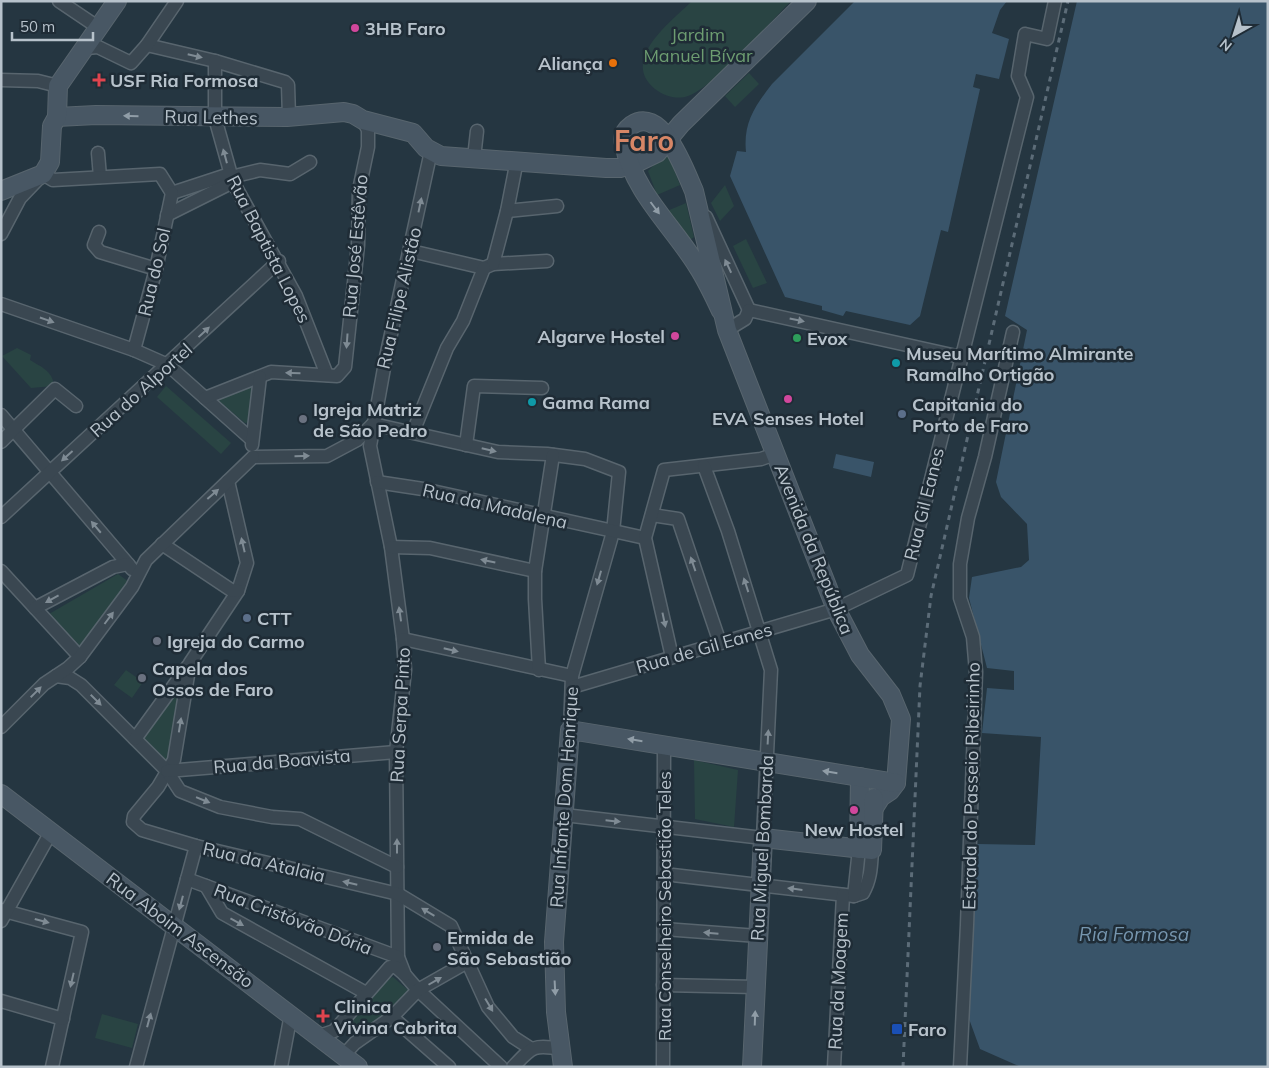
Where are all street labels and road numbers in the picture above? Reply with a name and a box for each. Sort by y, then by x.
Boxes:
street label: Rua Lethes [164,105,258,129]
street label: Rua Baptista Lopes [222,171,316,327]
street label: Rua José Estêvão [337,173,373,319]
street label: Rua Filipe Alistão [372,225,426,371]
street label: Rua do Sol [133,226,175,318]
street label: Rua do Alportel [85,338,197,442]
street label: Rua Gil Eanes [899,445,949,563]
street label: Avenida da República [769,460,859,638]
street label: Rua da Madalena [420,478,570,534]
street label: Rua de Gil Eanes [633,618,775,678]
street label: Rua Serpa Pinto [385,647,415,783]
street label: Estrada do Passeio Ribeirinho [957,662,985,910]
street label: Rua Infante Dom Henrique [545,686,583,908]
street label: Rua da Boavista [212,744,352,778]
street label: Rua Miguel Bombarda [746,755,778,941]
street label: Rua Conselheiro Sebastião Teles [653,771,676,1041]
street label: Rua da Atalaia [201,837,327,887]
street label: Rua Aboim Ascensão [102,867,258,993]
street label: Rua Cristóvão Dória [211,878,375,960]
street label: Rua da Moagem [823,912,853,1050]

